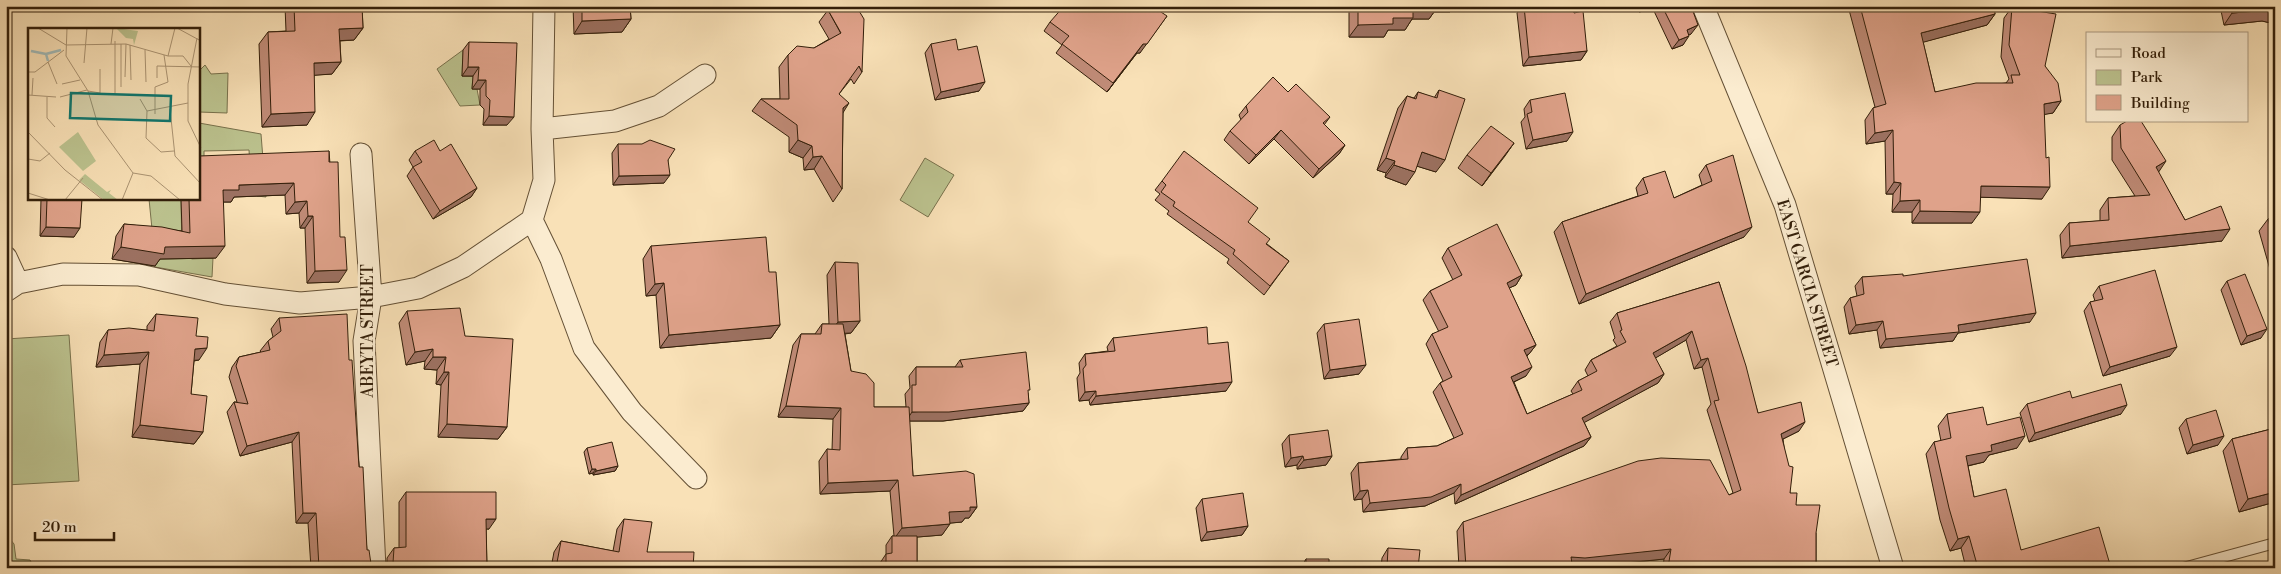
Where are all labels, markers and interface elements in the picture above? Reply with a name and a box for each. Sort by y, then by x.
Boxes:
inset map [28,28,200,200]
legend [2086,32,2248,122]
text: Road [2131,44,2166,63]
text: Park [2131,68,2163,87]
text: Building [2130,94,2190,113]
street label: EAST GARCIA STREET [1772,197,1842,370]
street label: ABEYTA STREET [358,264,378,399]
scale bar [35,509,114,541]
text: 20 m [42,518,77,537]

